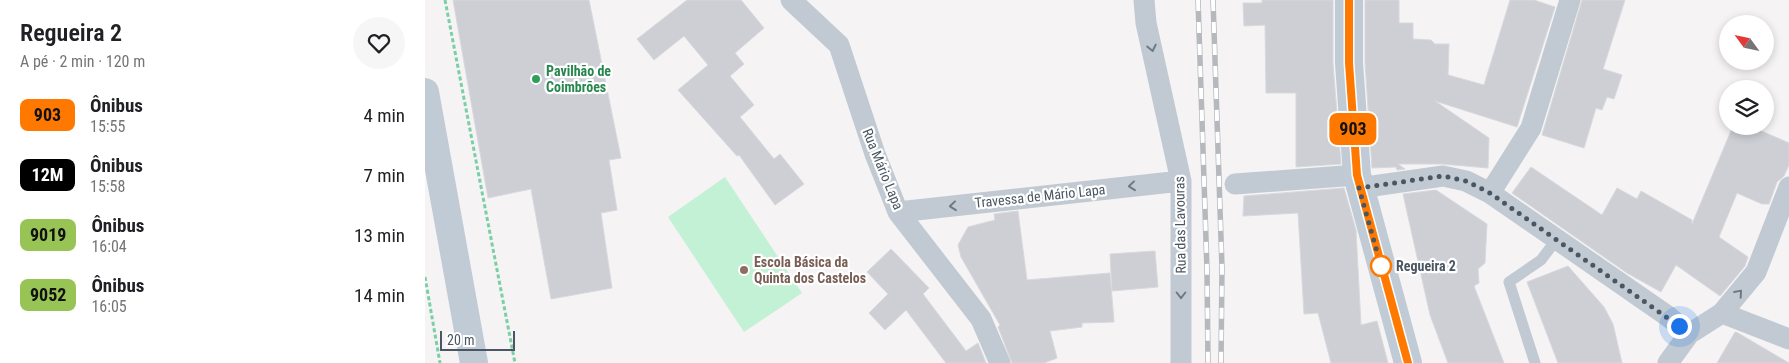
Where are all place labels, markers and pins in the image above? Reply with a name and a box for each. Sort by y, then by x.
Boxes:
place label: Pavilhão de Coimbrões [546,63,611,95]
marker: Pavilhão de Coimbrões [530,73,542,85]
place label: Escola Básica da Quinta dos Castelos [754,254,866,286]
marker: Regueira 2 [1370,255,1392,277]
place label: Regueira 2 [1396,258,1456,274]
marker: Escola Básica da Quinta dos Castelos [738,264,750,276]

